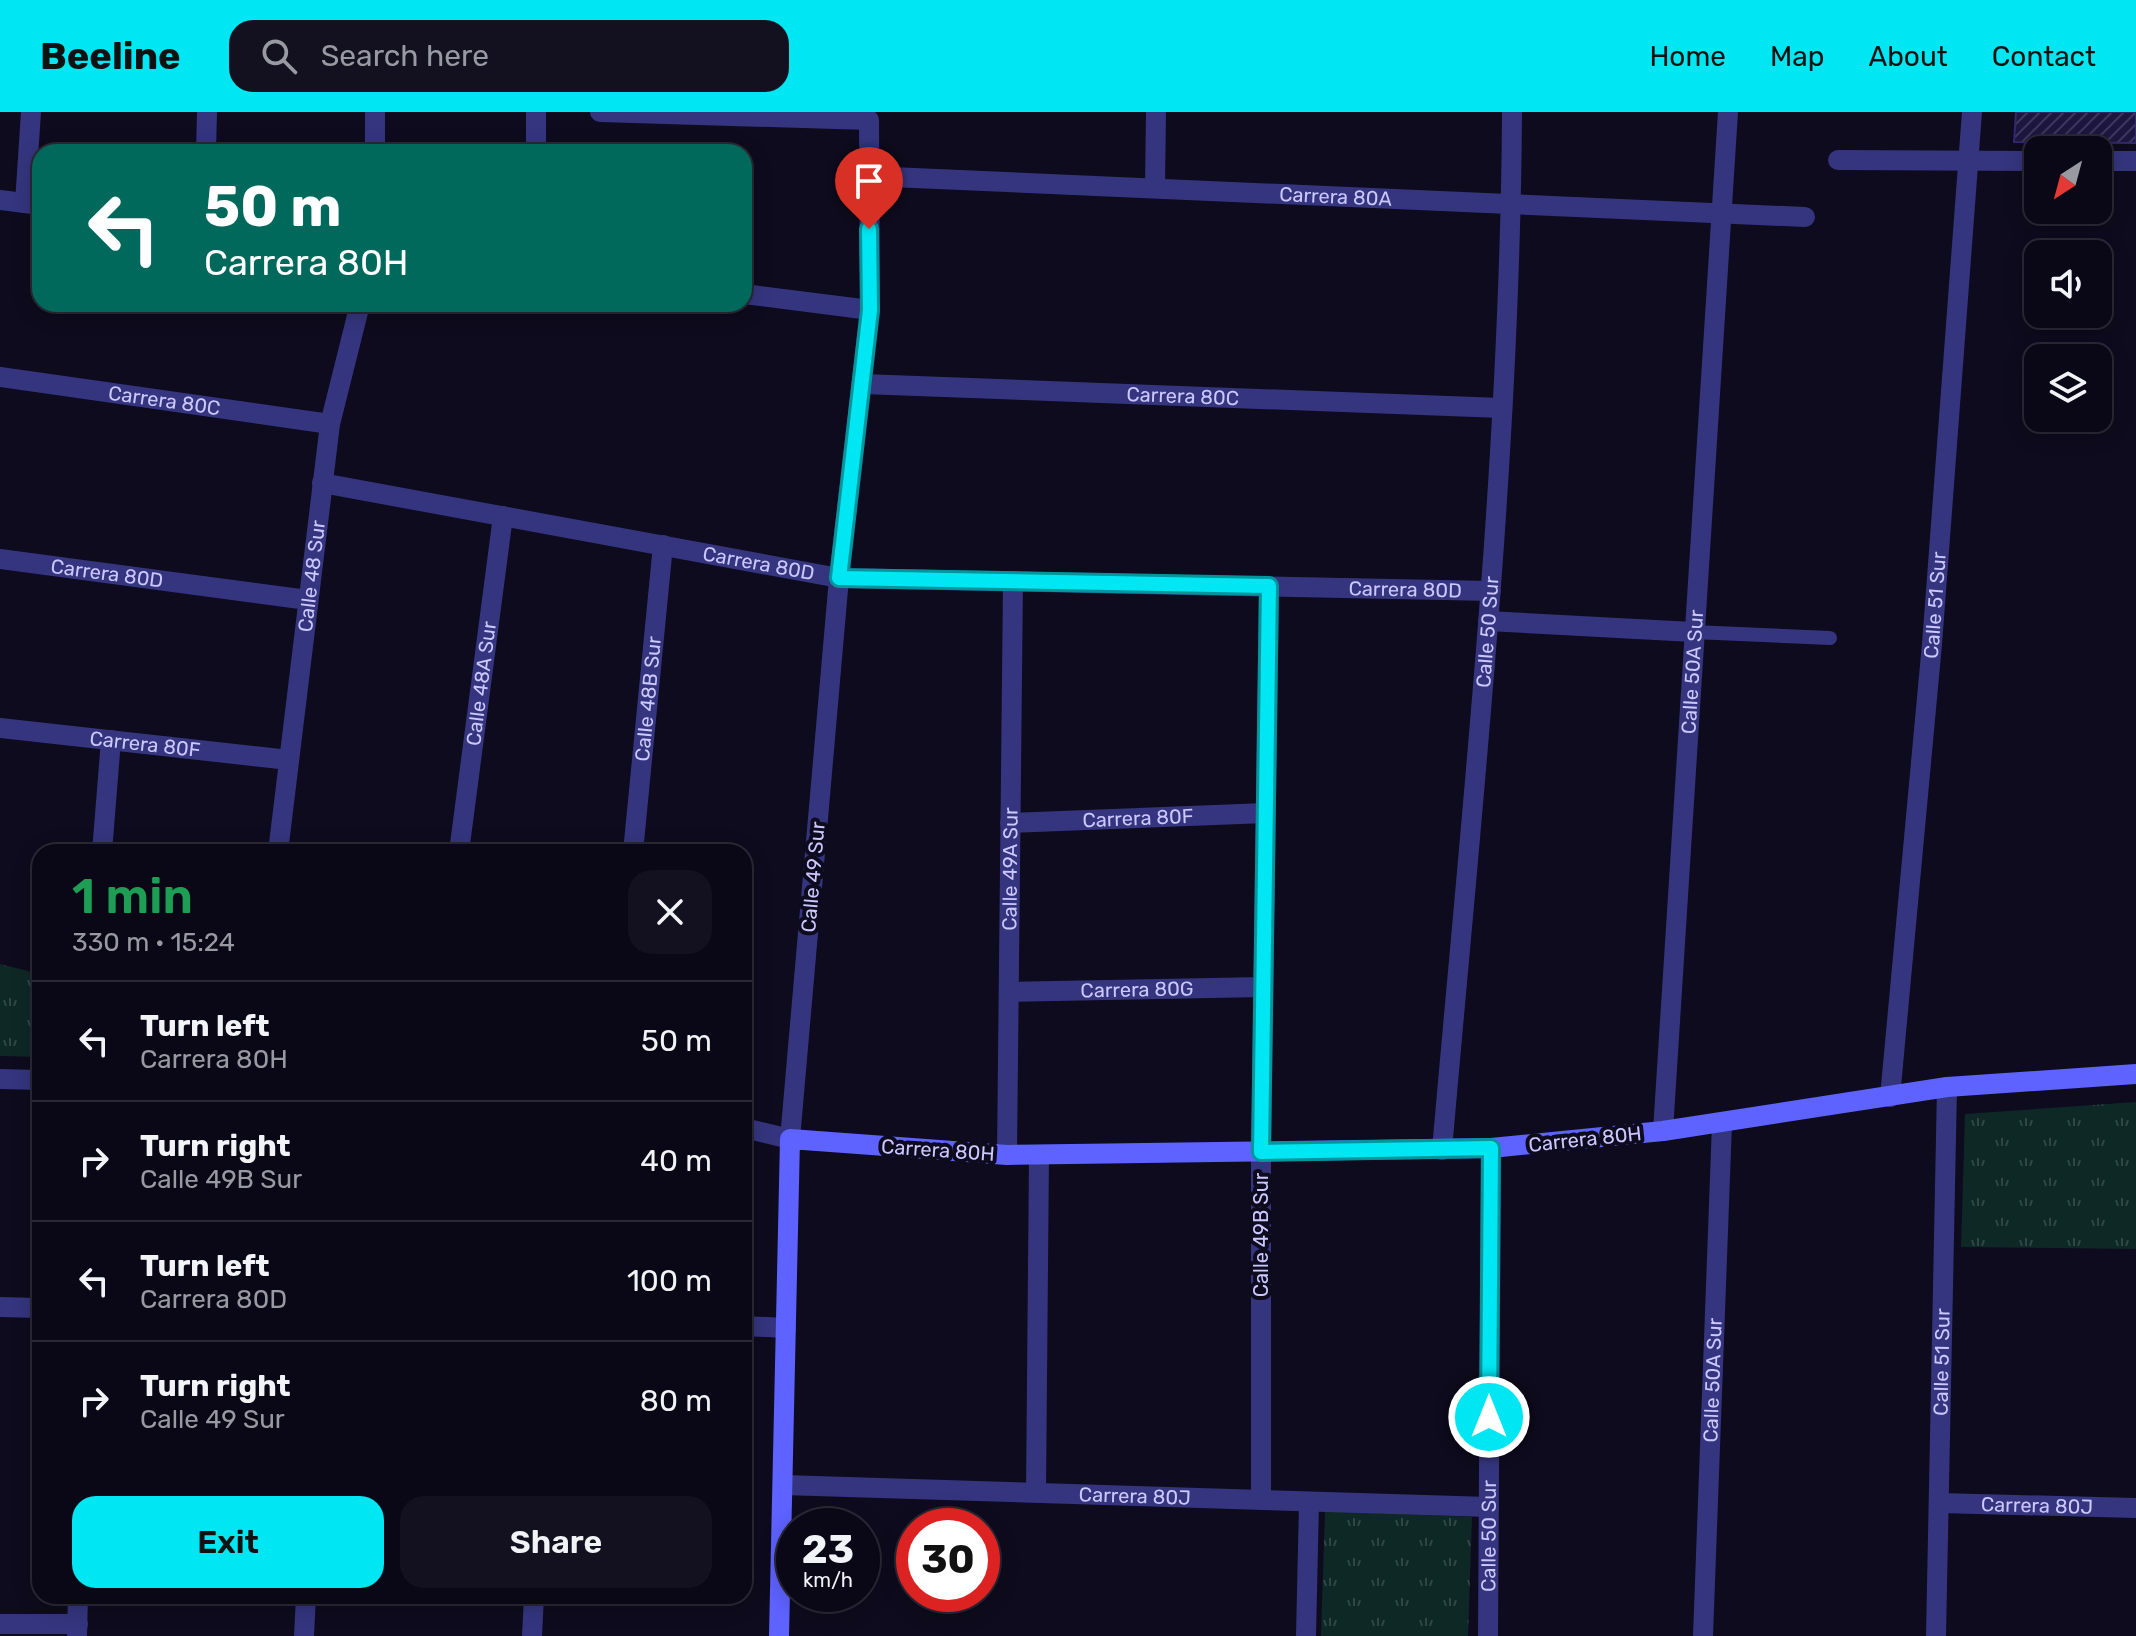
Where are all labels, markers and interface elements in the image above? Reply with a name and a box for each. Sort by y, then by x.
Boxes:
search box [229,20,789,92]
text: Beeline [40,33,181,79]
icon: search [257,34,301,78]
text: Search here [321,38,489,74]
text: Home [1649,40,1726,73]
text: Map [1770,40,1824,73]
text: About [1868,40,1948,73]
text: Contact [1992,40,2096,73]
north arrow [2024,136,2112,224]
map controls [2024,136,2112,432]
pin [835,147,903,229]
icon: arrive [847,159,891,203]
text: 50 m [204,174,341,240]
icon: left [72,176,176,280]
street label: Carrera 80A [1279,182,1392,211]
button: sound [2024,240,2112,328]
text: Carrera 80H [204,241,409,284]
button: layers [2024,344,2112,432]
street label: Carrera 80C [107,381,222,420]
street label: Carrera 80C [1126,382,1240,410]
street label: Calle 48 Sur [293,518,330,633]
street label: Carrera 80D [701,541,817,585]
street label: Calle 51 Sur [1919,550,1951,660]
street label: Carrera 80D [49,554,165,593]
street label: Calle 50 Sur [1471,575,1504,689]
street label: Carrera 80D [1348,576,1462,602]
street label: Calle 50A Sur [1676,609,1708,735]
street label: Calle 48A Sur [461,619,501,747]
street label: Calle 48B Sur [630,635,666,762]
street label: Carrera 80F [89,726,202,762]
street label: Carrera 80F [1082,804,1194,832]
street label: Calle 49A Sur [997,807,1023,931]
street label: Calle 49 Sur [796,820,830,933]
text: 1 min [72,868,193,925]
button: close [628,870,712,954]
text: 330 m · 15:24 [72,927,235,958]
street label: Carrera 80G [1080,976,1194,1003]
text: Turn left [140,1008,270,1044]
icon: left [72,1019,116,1063]
text: 50 m [641,1023,712,1059]
text: Carrera 80H [140,1044,288,1075]
street label: Carrera 80H [1527,1121,1643,1157]
text: Turn right [140,1128,291,1164]
street label: Carrera 80H [880,1134,996,1166]
icon: right [72,1139,116,1183]
text: 40 m [640,1143,712,1179]
text: Calle 49B Sur [140,1164,302,1195]
street label: Calle 49B Sur [1249,1172,1273,1297]
text: Turn left [140,1248,270,1284]
icon: left [72,1259,116,1303]
text: 100 m [627,1263,712,1299]
text: Carrera 80D [140,1284,287,1315]
street label: Calle 51 Sur [1928,1308,1955,1416]
street label: Calle 50A Sur [1698,1317,1727,1443]
text: Turn right [140,1368,291,1404]
position arrow [1447,1375,1531,1459]
icon: right [72,1379,116,1423]
text: 80 m [640,1383,712,1419]
text: Calle 49 Sur [140,1404,285,1435]
street label: Calle 50 Sur [1476,1480,1501,1592]
street label: Carrera 80J [1078,1482,1191,1510]
street label: Carrera 80J [1981,1492,2093,1519]
button: Exit [72,1496,384,1588]
button: Share [400,1496,712,1588]
speed limit sign: 30 [896,1508,1000,1612]
text: 23 [802,1526,854,1573]
text: km/h [803,1568,853,1592]

